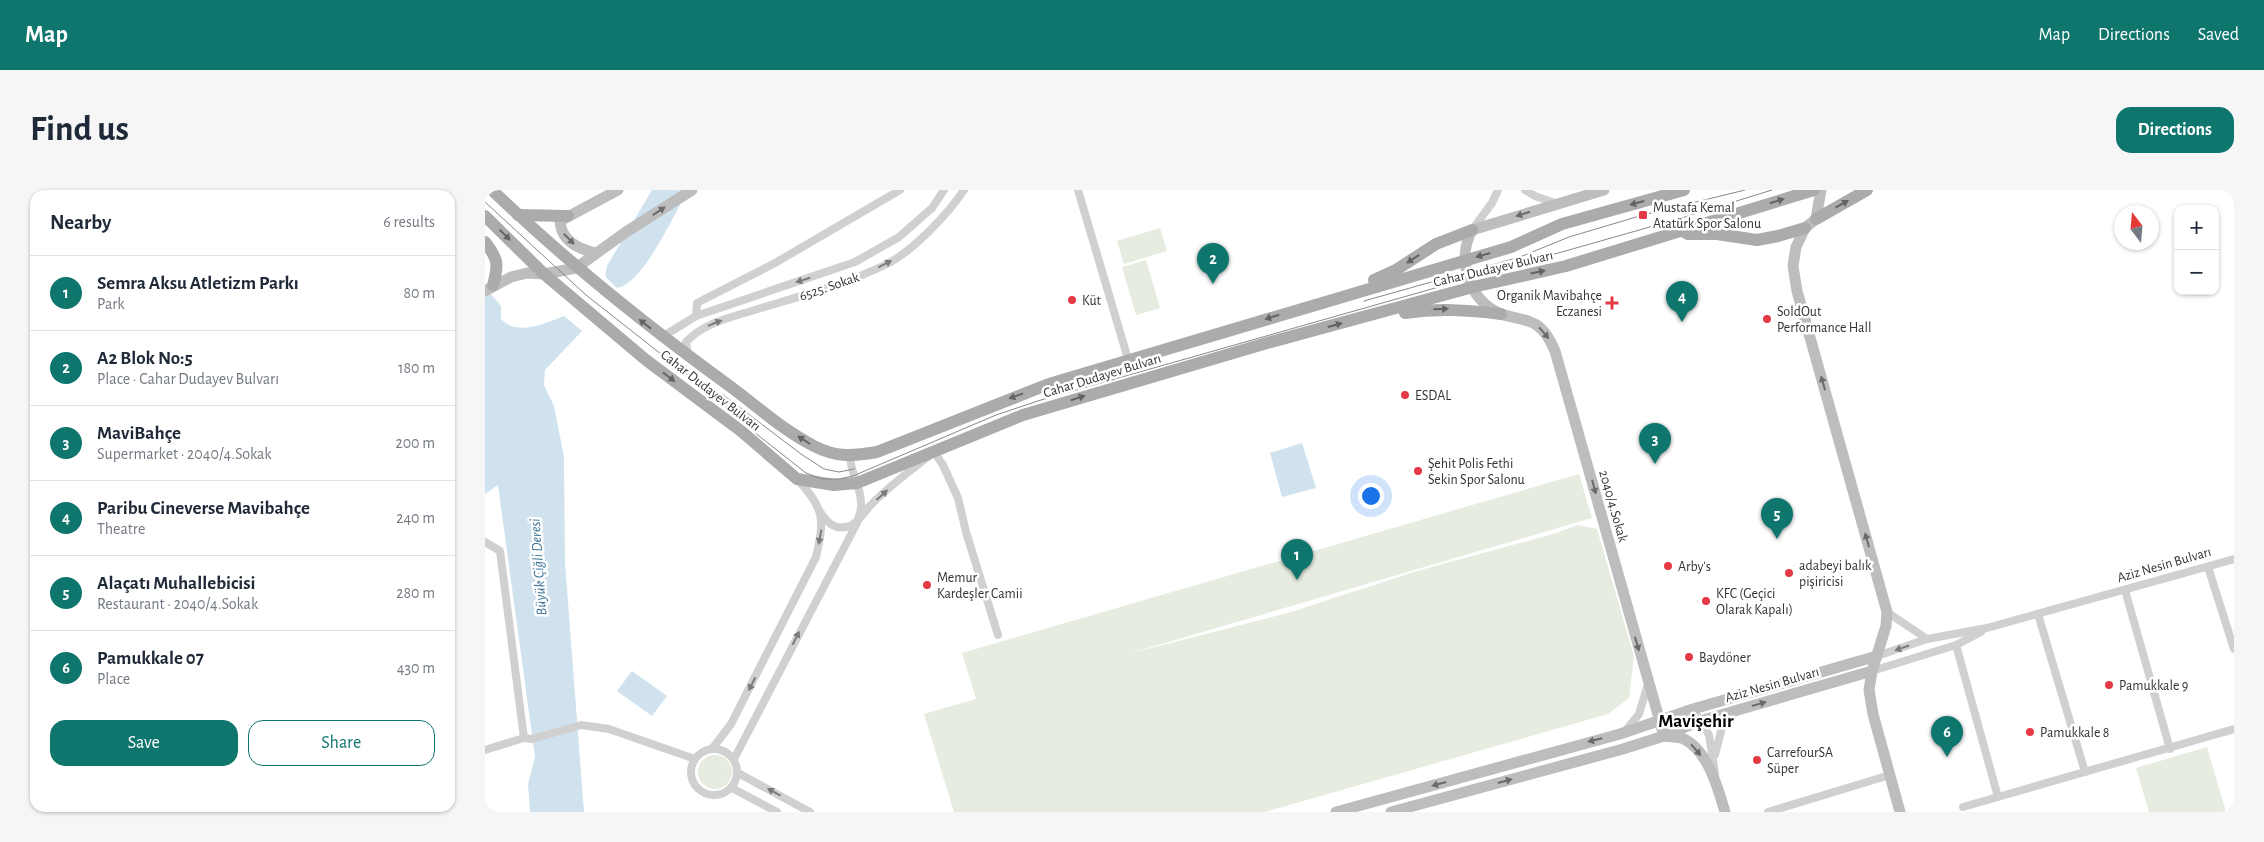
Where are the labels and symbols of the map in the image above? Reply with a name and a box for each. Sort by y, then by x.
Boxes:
one-way arrow [1770,197,1785,205]
one-way arrow [1629,199,1644,207]
one-way arrow [1834,200,1849,208]
place label: Mustafa Kemal Atatürk Spor Salonu [1653,201,1761,231]
north arrow [2114,205,2159,250]
one-way arrow [652,206,666,216]
marker: Mustafa Kemal Atatürk Spor Salonu [1637,209,1649,221]
one-way arrow [1516,211,1531,219]
one-way arrow [498,228,510,240]
one-way arrow [563,233,575,245]
pin: 2 [1197,243,1229,284]
street label: Cahar Dudayev Bulvarı [1432,248,1554,290]
one-way arrow [1475,251,1490,259]
one-way arrow [1406,254,1419,264]
one-way arrow [877,260,892,268]
one-way arrow [1530,268,1545,276]
street label: 6525. Sokak [798,270,862,304]
one-way arrow [795,276,810,284]
pin: 4 [1666,281,1698,322]
place label: Organik Mavibahçe Eczanesi [1497,289,1602,319]
marker: Küt [1066,294,1078,306]
place label: Küt [1082,294,1102,308]
marker: Organik Mavibahçe Eczanesi [1606,297,1618,309]
one-way arrow [1433,305,1449,313]
place label: SoldOut Performance Hall [1777,305,1872,335]
one-way arrow [1264,313,1279,321]
marker: SoldOut Performance Hall [1761,313,1773,325]
one-way arrow [639,318,652,329]
one-way arrow [708,319,722,327]
one-way arrow [1328,321,1343,329]
one-way arrow [1539,327,1550,340]
street label: Cahar Dudayev Bulvarı [658,348,763,434]
street label: Cahar Dudayev Bulvarı [1042,351,1163,401]
one-way arrow [662,372,676,382]
one-way arrow [1818,376,1826,391]
marker: ESDAL [1399,389,1411,401]
place label: ESDAL [1415,389,1451,403]
one-way arrow [1008,392,1023,400]
one-way arrow [1071,394,1086,402]
pin: 3 [1639,423,1671,464]
one-way arrow [798,435,811,445]
place label: Şehit Polis Fethi Sekin Spor Salonu [1428,457,1525,487]
marker: Şehit Polis Fethi Sekin Spor Salonu [1412,465,1424,477]
street label: 2040/4.Sokak [1596,469,1630,544]
one-way arrow [1590,480,1598,495]
your location [1358,483,1384,509]
one-way arrow [876,489,888,501]
pin: 5 [1761,498,1793,539]
water label: Büyük Çiğli Deresi [528,518,549,616]
one-way arrow [816,529,824,545]
one-way arrow [1862,532,1870,547]
pin: 1 [1281,539,1313,580]
street label: Aziz Nesin Bulvarı [2116,545,2213,585]
place label: adabeyi balık pişiricisi [1799,559,1872,589]
marker: Arby's [1662,560,1674,572]
place label: Arby's [1678,560,1711,574]
marker: adabeyi balık pişiricisi [1783,567,1795,579]
place label: Memur Kardeşler Camii [937,571,1023,601]
marker: Memur Kardeşler Camii [921,579,933,591]
place label: KFC (Geçici Olarak Kapalı) [1716,587,1793,617]
marker: KFC (Geçici Olarak Kapalı) [1700,595,1712,607]
one-way arrow [792,631,800,645]
one-way arrow [1634,636,1642,651]
one-way arrow [1894,644,1909,652]
marker: Baydöner [1683,651,1695,663]
place label: Baydöner [1699,651,1751,665]
street label: Aziz Nesin Bulvarı [1724,665,1821,705]
one-way arrow [748,676,756,691]
marker: Pamukkale 9 [2103,679,2115,691]
place label: Pamukkale 9 [2119,679,2188,693]
one-way arrow [1752,699,1767,707]
district label: Mavişehir [1658,712,1734,731]
pin: 6 [1931,716,1963,757]
marker: Pamukkale 8 [2024,726,2036,738]
place label: Pamukkale 8 [2040,726,2109,740]
one-way arrow [1588,736,1603,744]
one-way arrow [1690,743,1701,756]
place label: CarrefourSA Süper [1767,746,1833,776]
marker: CarrefourSA Süper [1751,754,1763,766]
one-way arrow [1498,776,1513,784]
one-way arrow [1431,780,1446,788]
one-way arrow [767,788,781,796]

